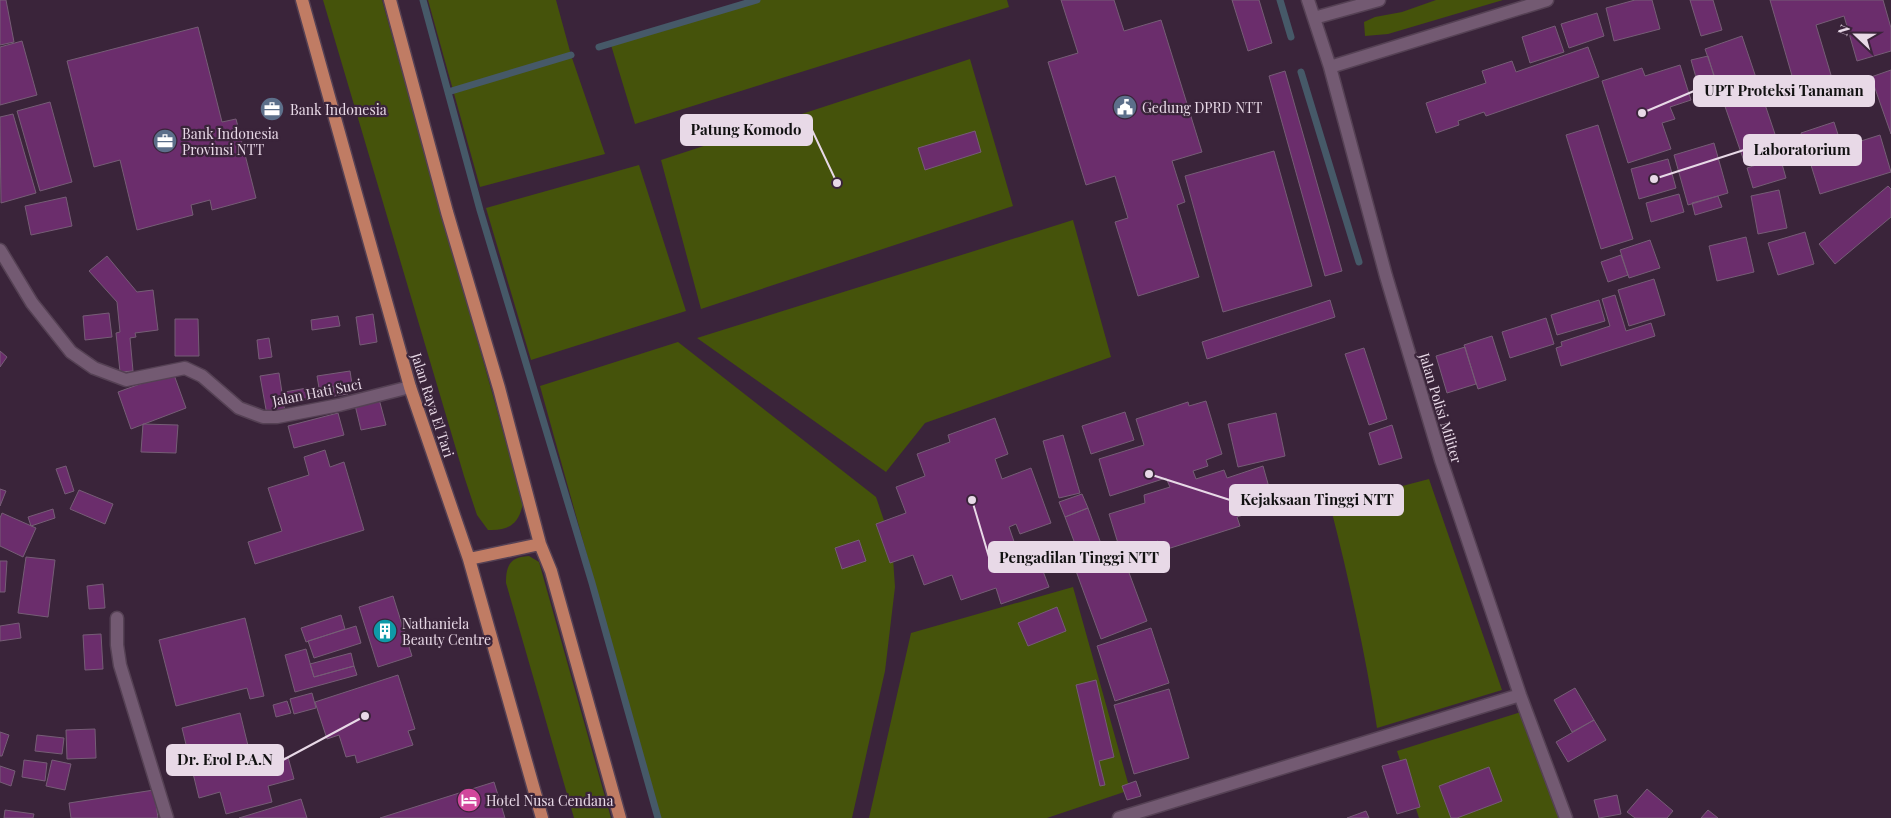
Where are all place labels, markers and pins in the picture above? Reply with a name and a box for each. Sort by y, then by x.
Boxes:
callout: UPT Proteksi Tanaman [1694,76,1874,106]
public building icon: Gedung DPRD NTT [1112,94,1138,120]
office icon: Bank Indonesia [259,96,285,122]
place label: Gedung DPRD NTT [1142,98,1263,117]
place label: Bank Indonesia [290,100,387,119]
callout: Patung Komodo [681,115,812,145]
place label: Bank Indonesia Provinsi NTT [182,124,279,159]
office icon: Bank Indonesia Provinsi NTT [152,128,178,154]
callout: Laboratorium [1744,135,1861,165]
callout: Kejaksaan Tinggi NTT [1230,485,1403,515]
callout: Pengadilan Tinggi NTT [989,542,1169,572]
place label: Nathaniela Beauty Centre [402,614,491,649]
building icon: Nathaniela Beauty Centre [372,618,398,644]
callout: Dr. Erol P.A.N [167,745,283,775]
hotel icon: Hotel Nusa Cendana [456,787,482,813]
place label: Hotel Nusa Cendana [486,791,613,810]

